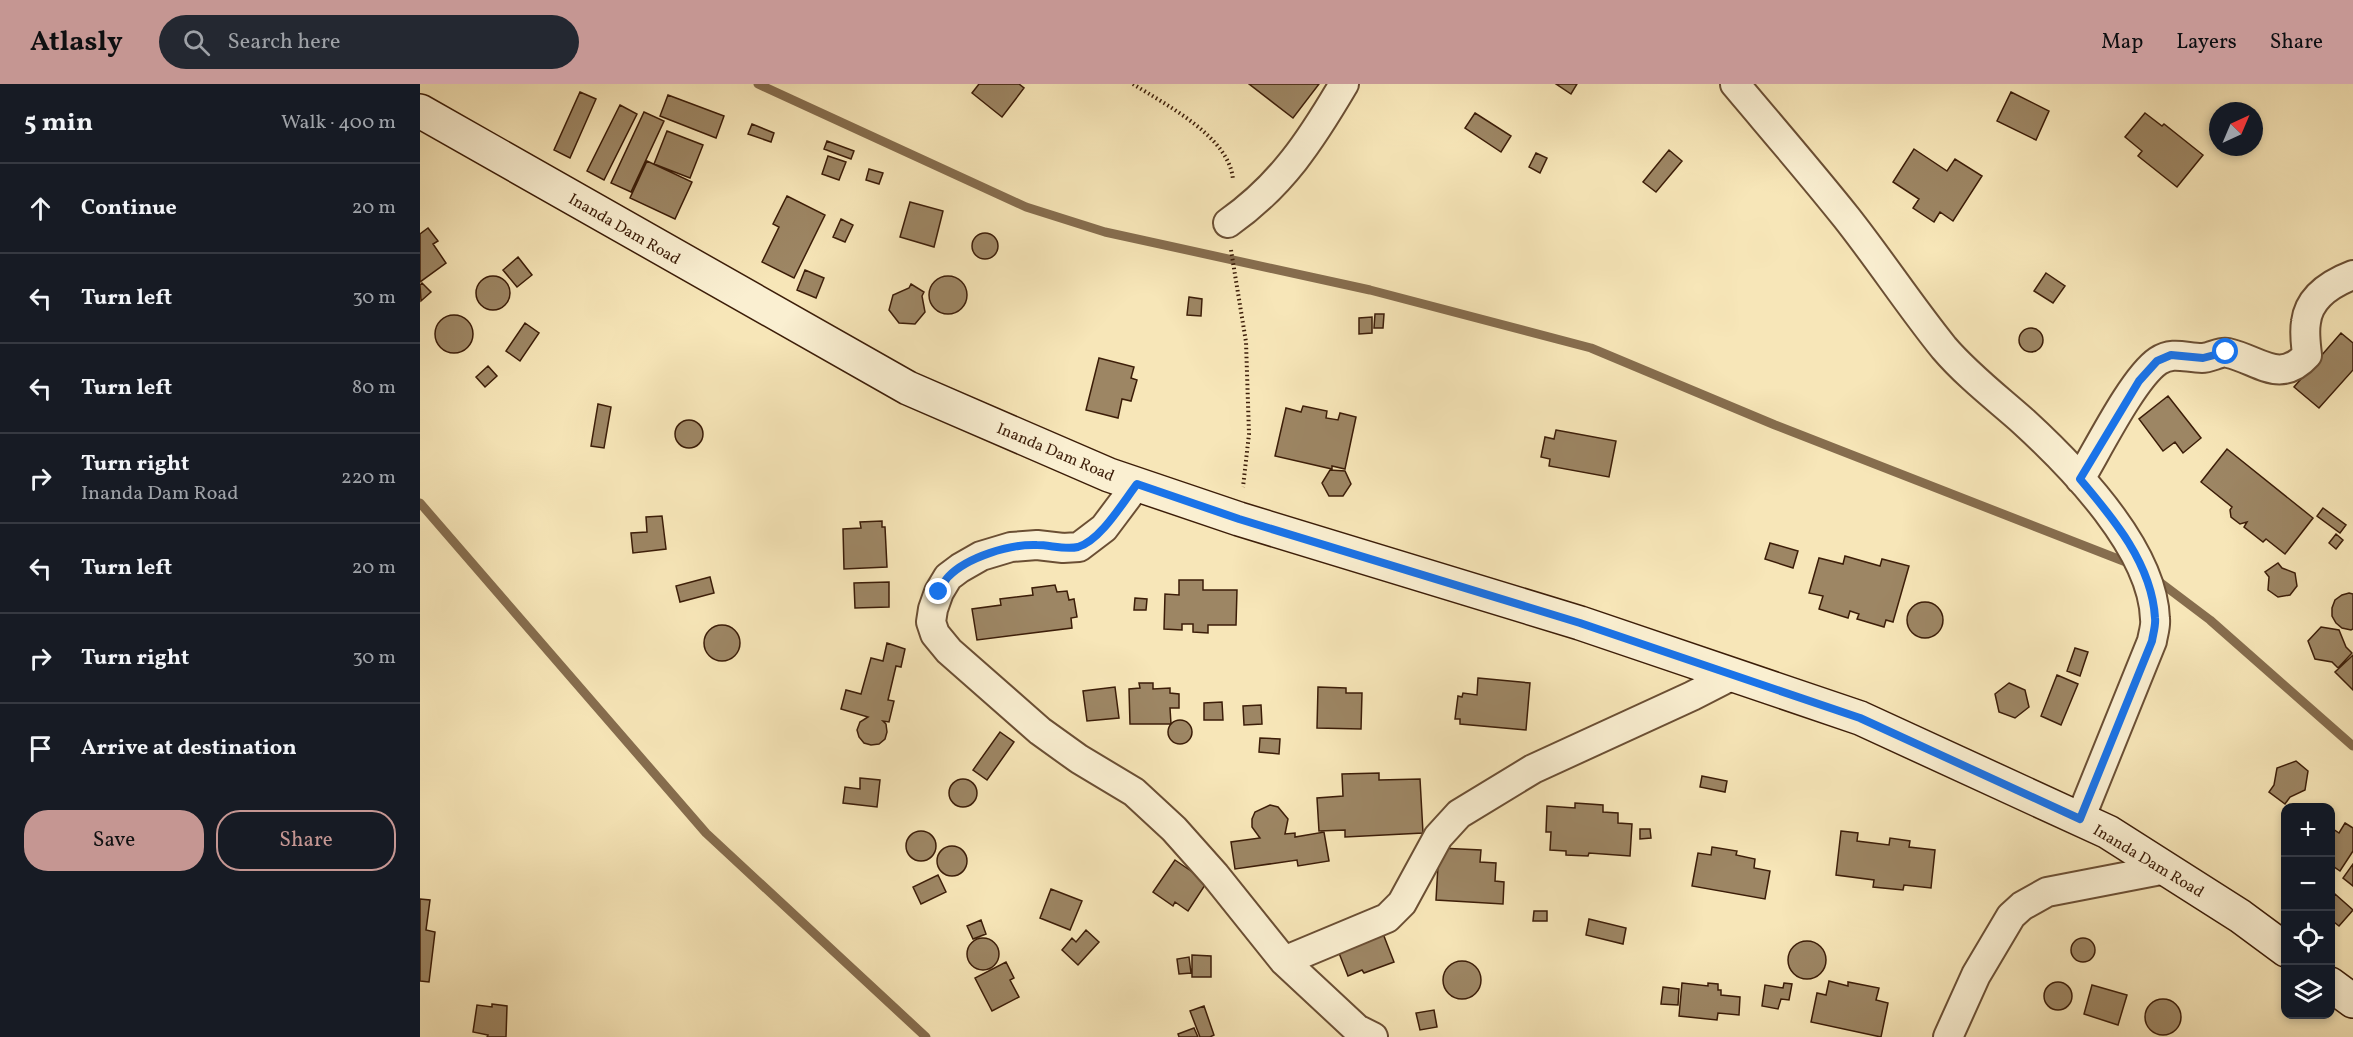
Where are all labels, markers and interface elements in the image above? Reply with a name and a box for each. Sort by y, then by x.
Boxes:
search box [159,15,579,69]
text: Atlasly [30,23,123,62]
icon: search [180,26,213,59]
text: Search here [228,27,340,58]
text: Map [2101,28,2143,57]
text: Layers [2176,28,2237,57]
text: Share [2270,28,2323,57]
north arrow [2209,102,2263,156]
text: 5 min [24,105,93,141]
text: Walk · 400 m [281,109,396,137]
street label: Inanda Dam Road [564,189,684,271]
icon: ahead [24,192,57,225]
text: Continue [81,193,177,224]
text: 20 m [352,194,396,222]
icon: left [24,282,57,315]
text: Turn left [81,283,172,314]
text: 30 m [352,284,396,312]
route start [2212,338,2238,364]
icon: left [24,372,57,405]
text: Turn left [81,373,172,404]
text: 80 m [352,374,396,402]
street label: Inanda Dam Road [993,418,1118,488]
text: Turn right [81,449,189,480]
icon: right [24,462,57,495]
text: 220 m [341,464,396,492]
text: Inanda Dam Road [81,480,239,508]
icon: left [24,552,57,585]
text: Turn left [81,553,172,584]
text: 20 m [352,554,396,582]
route end [925,578,951,604]
icon: right [24,642,57,675]
text: Turn right [81,643,189,674]
text: 30 m [352,644,396,672]
icon: arrive [24,732,57,765]
text: Arrive at destination [81,733,297,764]
map controls [2281,803,2335,1019]
button: + [2281,803,2335,857]
button: Save [24,810,204,871]
button: Share [216,810,396,871]
street label: Inanda Dam Road [2088,820,2208,904]
button: − [2281,857,2335,911]
button: locate [2281,911,2335,965]
button: layers [2281,965,2335,1019]

